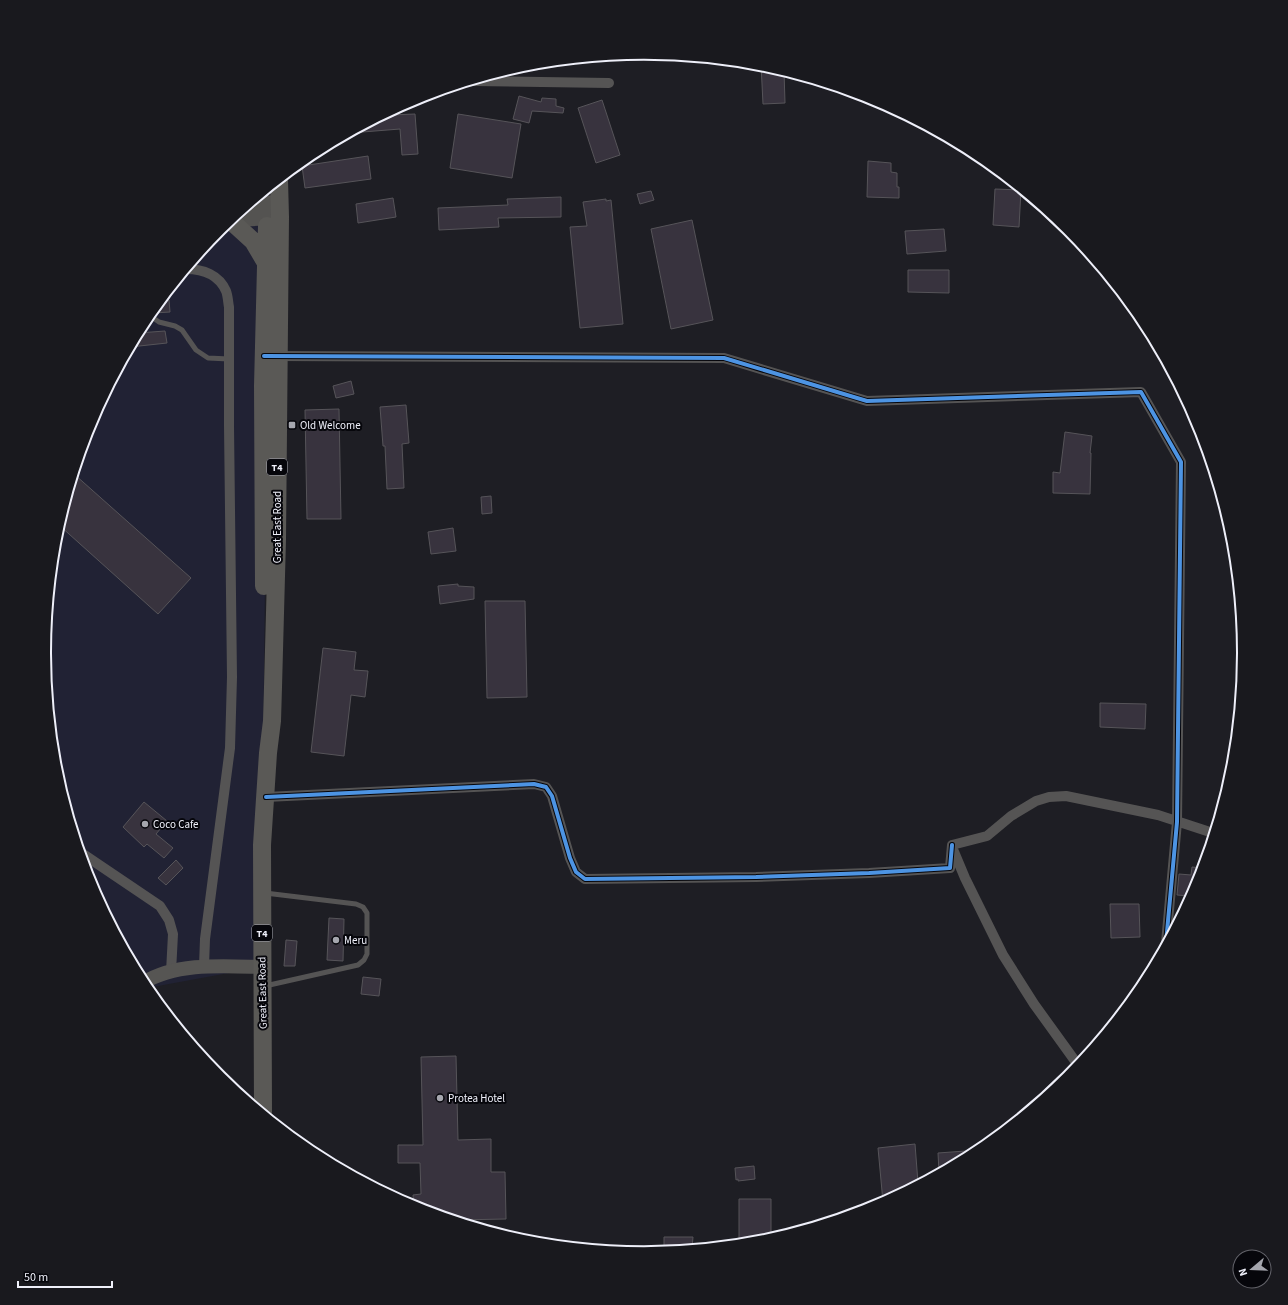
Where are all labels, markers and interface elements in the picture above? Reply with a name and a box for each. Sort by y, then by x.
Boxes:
place label: Old Welcome [300,418,361,433]
marker: Old Welcome [287,420,297,430]
road number: T4 [267,459,287,475]
street label: Great East Road [270,491,285,563]
place label: Coco Cafe [153,817,199,832]
marker: Coco Cafe [140,819,150,829]
road number: T4 [252,925,272,941]
place label: Meru [344,933,367,948]
marker: Meru [331,935,341,945]
street label: Great East Road [254,957,271,1029]
place label: Protea Hotel [448,1091,505,1106]
marker: Protea Hotel [435,1093,445,1103]
north arrow [1232,1249,1272,1289]
scale bar [18,1263,112,1289]
text: N [1235,1266,1251,1278]
text: 50 m [24,1269,48,1286]

